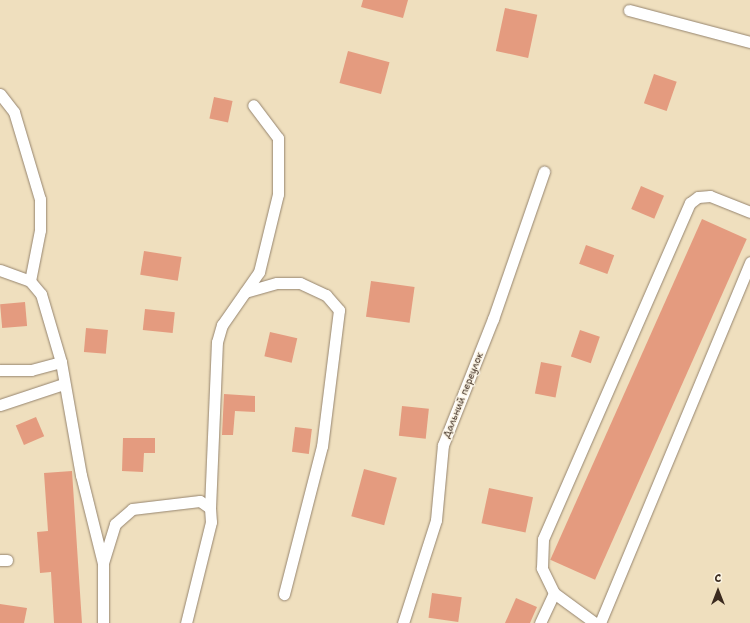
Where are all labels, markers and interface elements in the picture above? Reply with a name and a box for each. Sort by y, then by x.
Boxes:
street label: Дальний переулок [440,350,486,440]
north arrow [698,571,738,611]
text: С [715,571,721,586]

